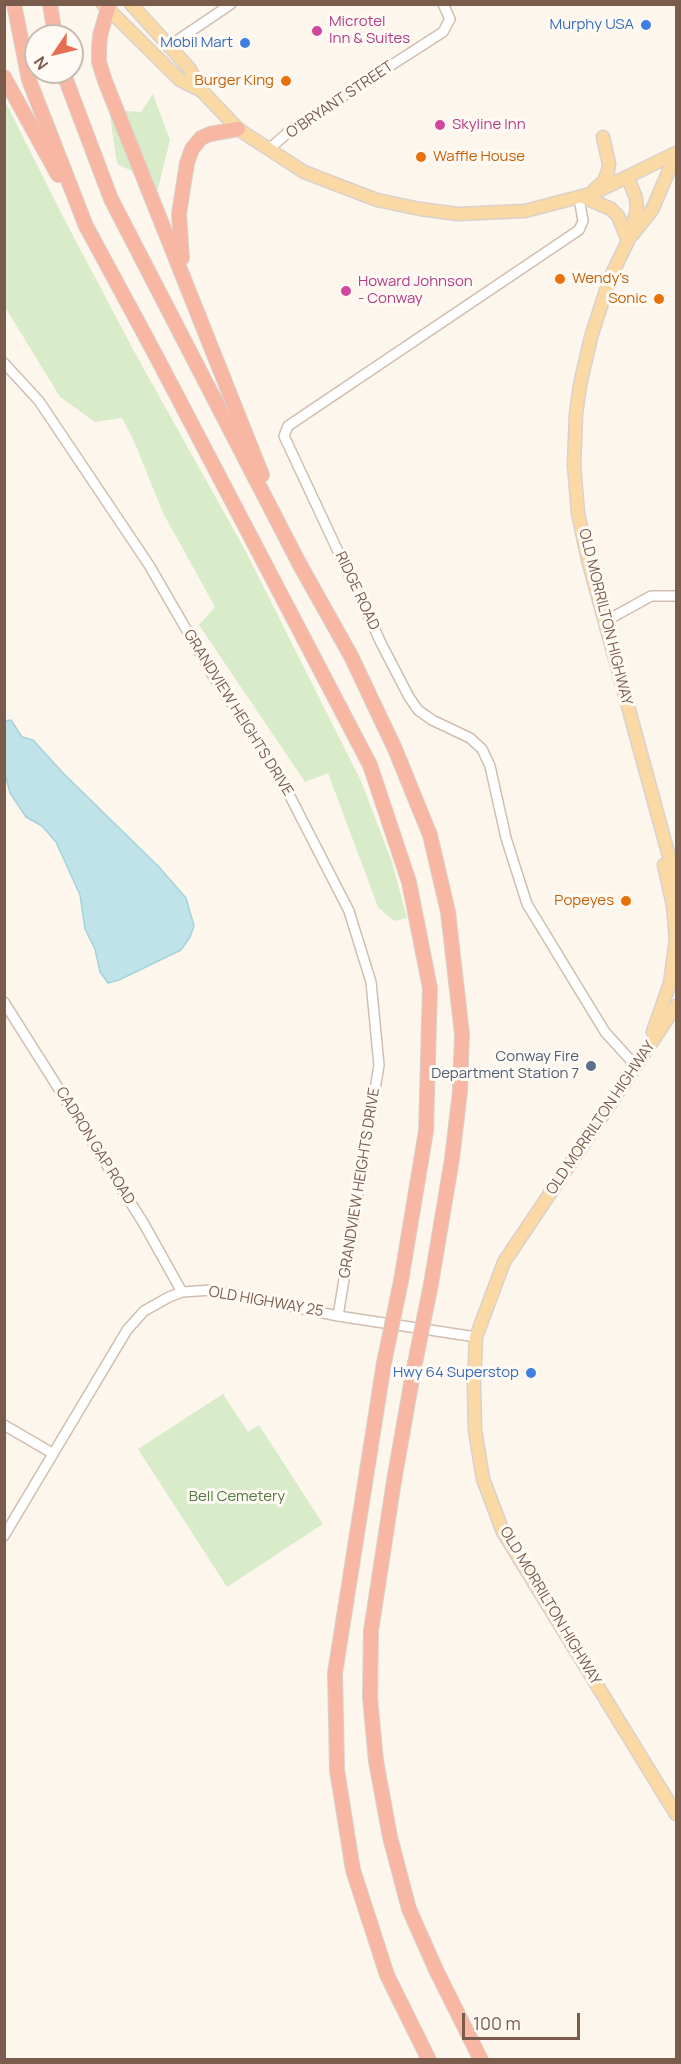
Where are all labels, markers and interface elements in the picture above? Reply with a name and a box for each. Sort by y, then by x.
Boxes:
place label: Microtel Inn & Suites [329,13,410,48]
place label: Murphy USA [550,16,634,34]
marker: Murphy USA [639,18,653,32]
north arrow [24,24,84,84]
marker: Microtel Inn & Suites [310,24,324,38]
place label: Mobil Mart [160,34,233,52]
marker: Mobil Mart [238,36,252,50]
text: N [29,52,53,74]
street label: O'BRYANT STREET [283,58,397,142]
place label: Burger King [195,72,274,90]
marker: Burger King [279,74,293,88]
place label: Skyline Inn [452,116,526,134]
marker: Skyline Inn [433,118,447,132]
place label: Waffle House [433,148,525,166]
marker: Waffle House [414,150,428,164]
place label: Wendy's [572,270,629,288]
marker: Wendy's [553,272,567,286]
place label: Howard Johnson - Conway [358,273,473,308]
marker: Howard Johnson - Conway [339,284,353,298]
place label: Sonic [608,290,647,308]
marker: Sonic [652,292,666,306]
street label: OLD MORRILTON HIGHWAY [574,527,636,707]
street label: RIDGE ROAD [331,549,383,633]
street label: GRANDVIEW HEIGHTS DRIVE [179,627,297,799]
place label: Popeyes [554,892,614,910]
marker: Popeyes [619,894,633,908]
street label: OLD MORRILTON HIGHWAY [543,1038,659,1198]
place label: Conway Fire Department Station 7 [431,1048,579,1083]
marker: Conway Fire Department Station 7 [584,1059,598,1073]
street label: CADRON GAP ROAD [52,1084,138,1208]
street label: GRANDVIEW HEIGHTS DRIVE [336,1087,384,1279]
street label: OLD HIGHWAY 25 [207,1283,325,1321]
place label: Hwy 64 Superstop [393,1364,519,1382]
marker: Hwy 64 Superstop [524,1366,538,1380]
park label: Bell Cemetery [189,1488,285,1506]
street label: OLD MORRILTON HIGHWAY [496,1524,604,1688]
scale bar [465,2001,584,2039]
text: 100 m [473,2011,521,2035]

